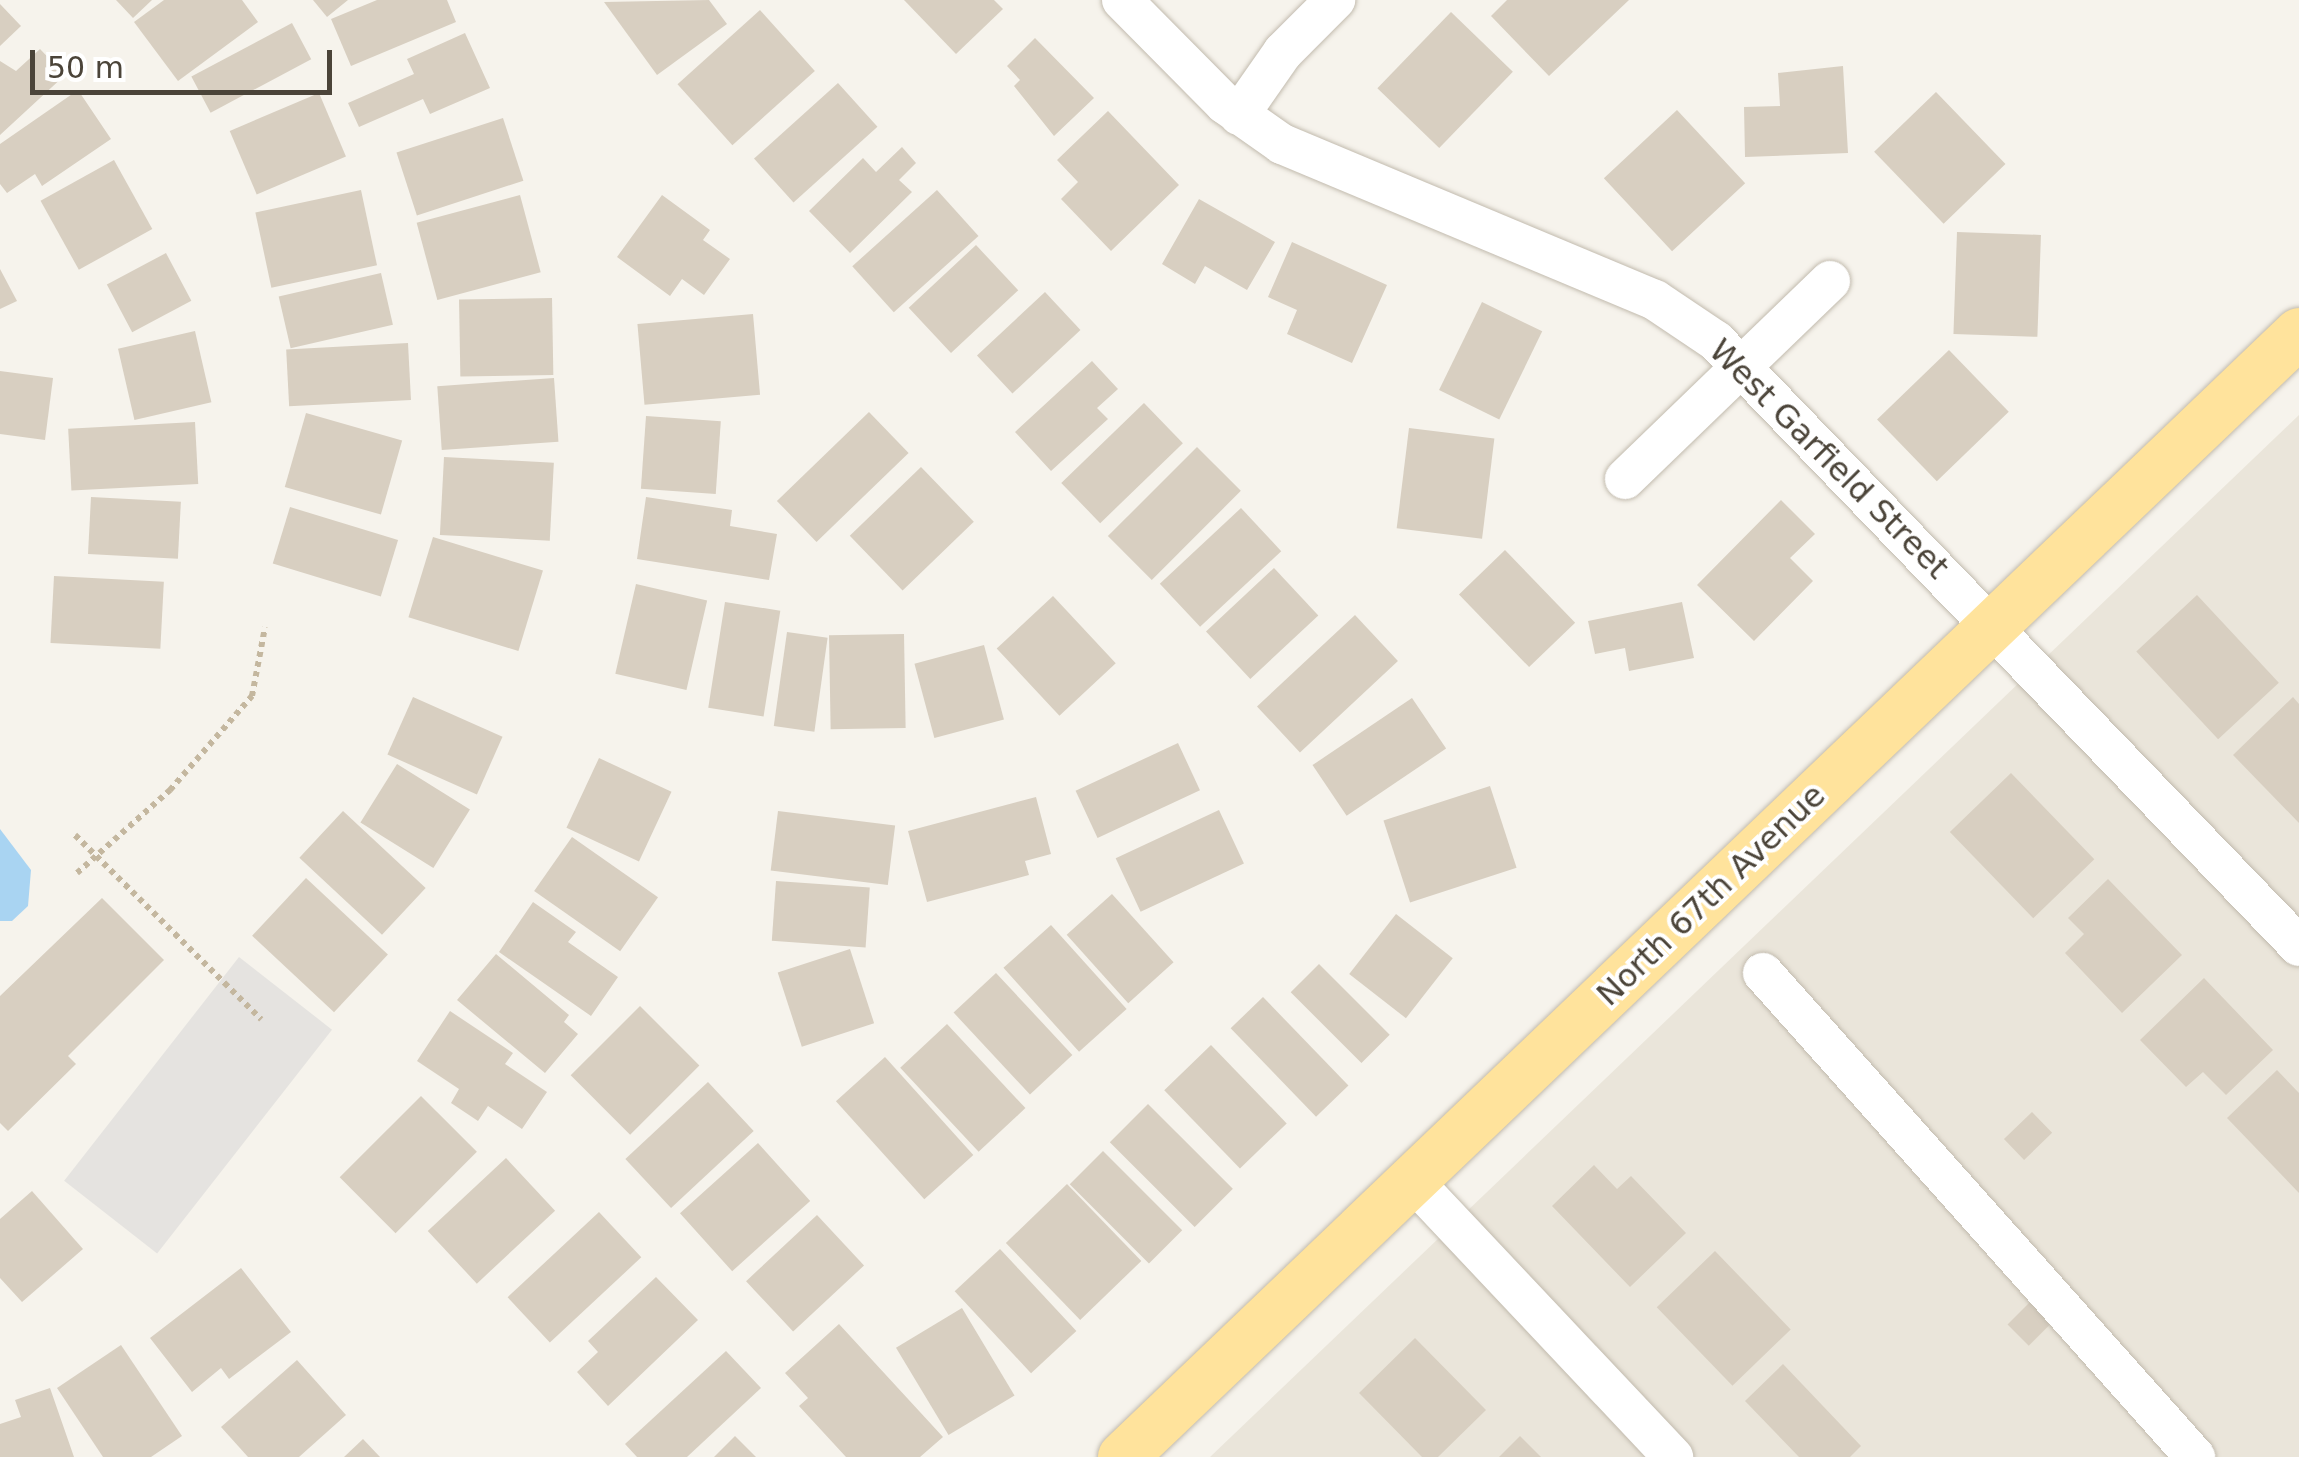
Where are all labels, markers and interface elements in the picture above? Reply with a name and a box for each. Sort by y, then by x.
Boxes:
scale bar [35,30,338,92]
text: 50 m [47,50,124,85]
street label: West Garfield Street [1701,331,1957,587]
street label: North 67th Avenue [1589,776,1833,1014]

